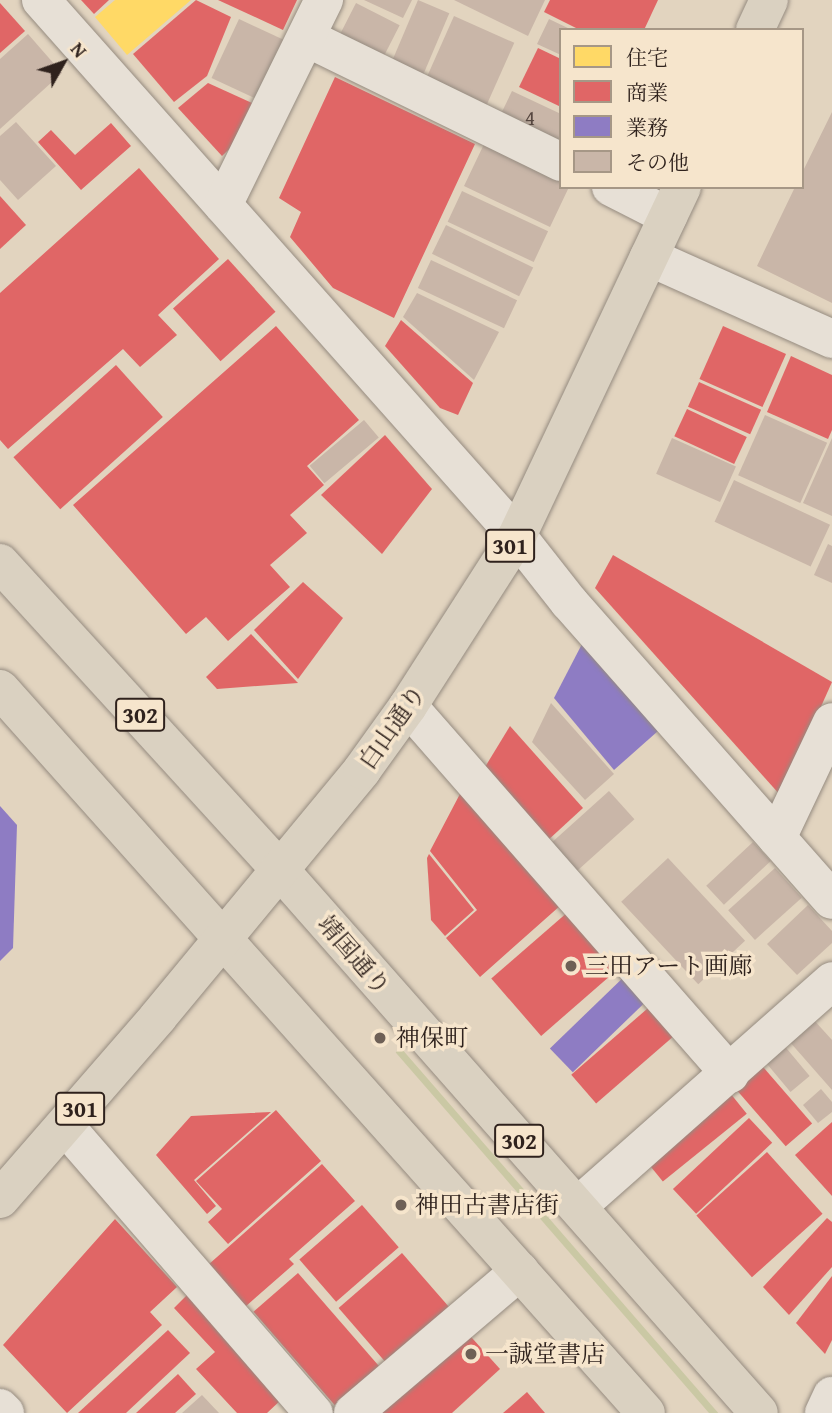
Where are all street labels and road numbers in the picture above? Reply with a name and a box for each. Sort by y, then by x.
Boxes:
road number: 301 [484,526,536,566]
street label: 白山通り [353,679,431,775]
road number: 302 [114,695,166,734]
street label: 靖国通り [312,909,396,1001]
road number: 301 [54,1090,106,1128]
road number: 302 [493,1122,545,1160]

